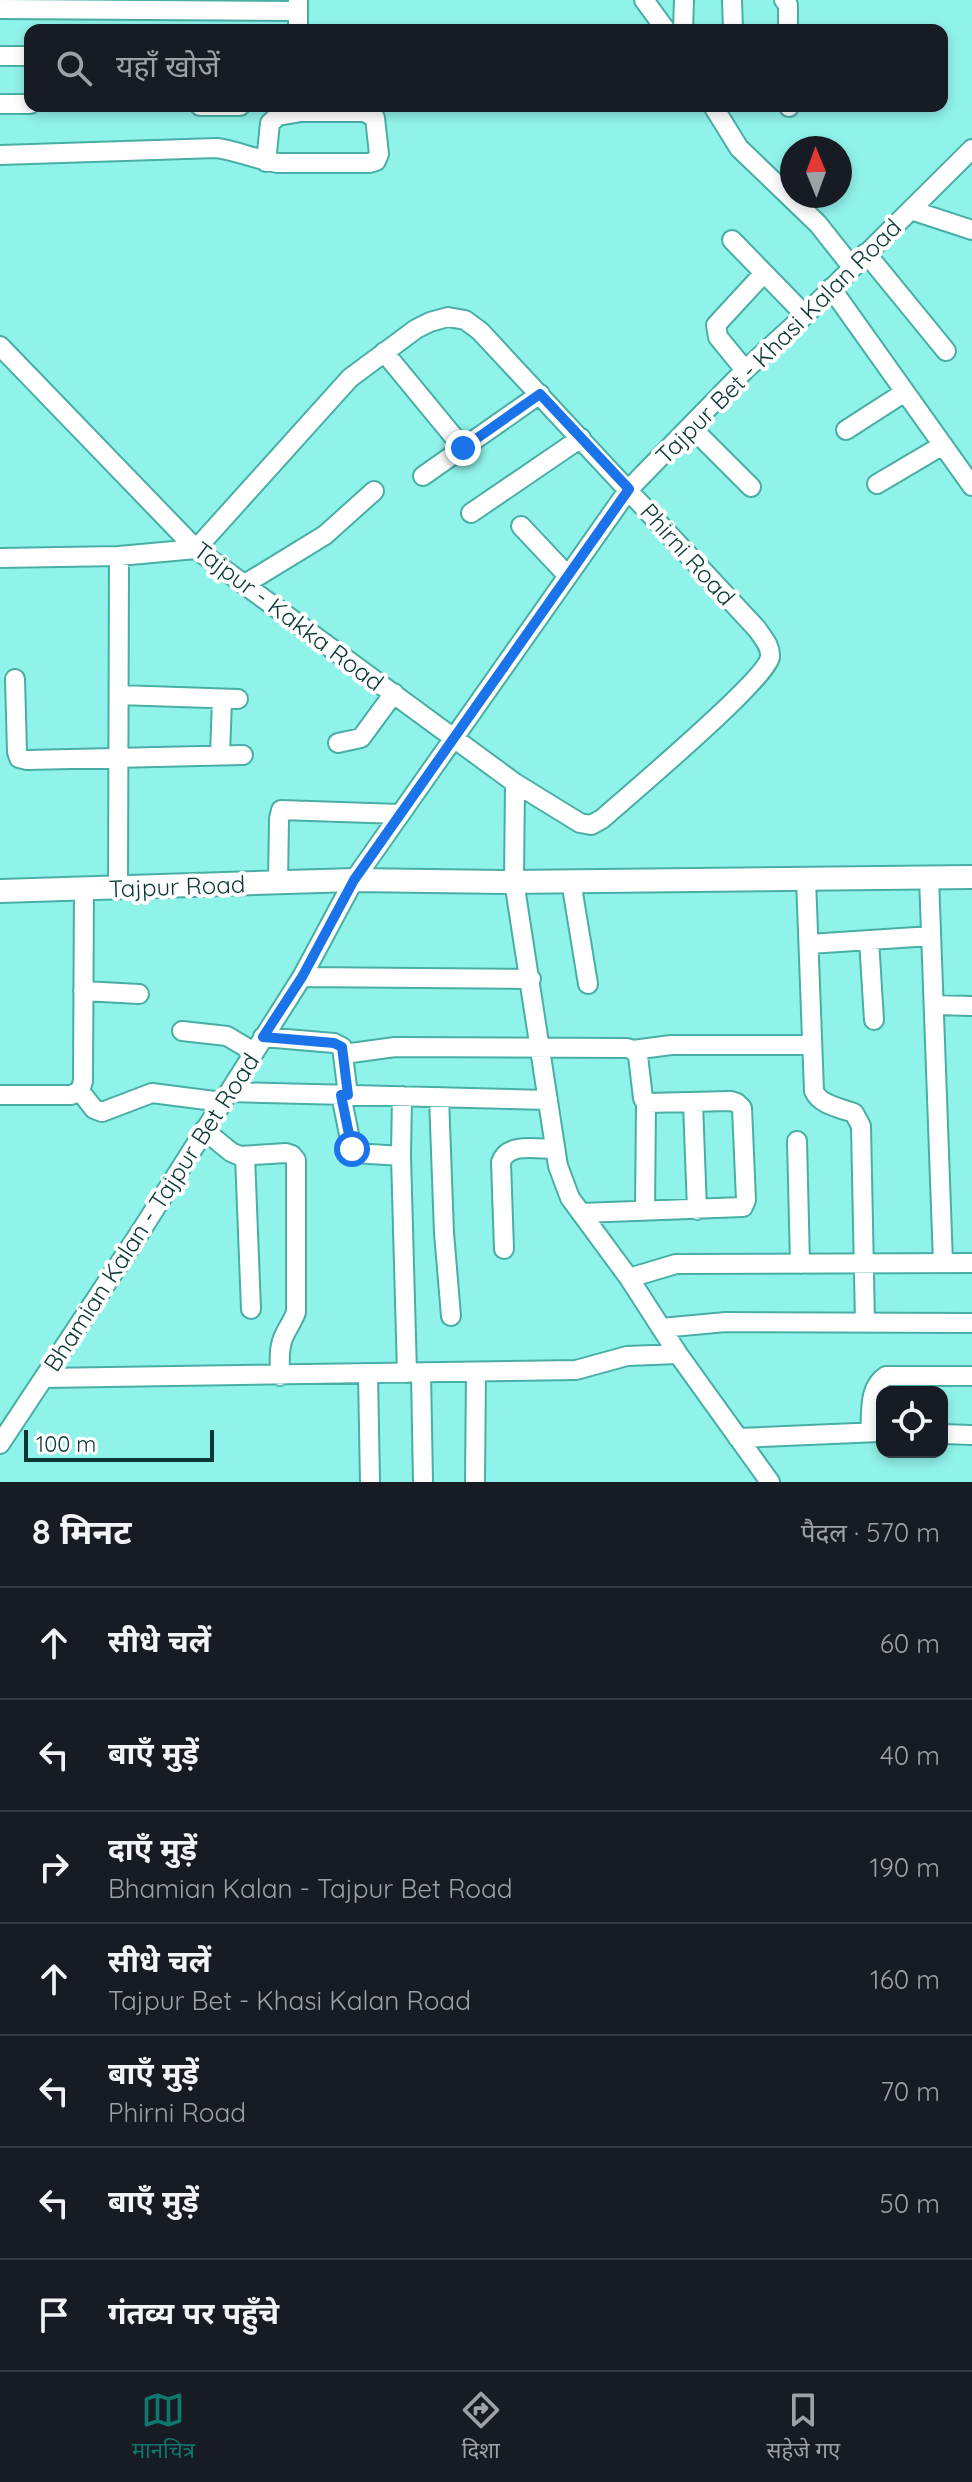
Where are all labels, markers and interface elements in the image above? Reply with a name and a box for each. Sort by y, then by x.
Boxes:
search box [24,24,948,112]
icon: search [52,46,96,90]
text: यहाँ खोजें [116,47,220,85]
north arrow [780,136,852,208]
street label: Tajpur Bet - Khasi Kalan Road [649,212,907,470]
route end [445,430,481,466]
street label: Phirni Road [634,497,742,611]
street label: Tajpur - Kakka Road [188,535,390,697]
street label: Tajpur Road [108,869,246,903]
street label: Bhamian Kalan - Tajpur Bet Road [37,1047,265,1377]
route start [334,1131,370,1167]
map controls [876,1386,948,1458]
button: locate [876,1386,948,1458]
scale bar [24,1426,214,1462]
text: 100 m [36,1430,96,1458]
text: 8 मिनट [32,1510,132,1553]
text: पैदल · 570 m [801,1516,940,1549]
icon: ahead [32,1621,76,1665]
text: सीधे चलें [108,1622,211,1660]
text: 60 m [880,1627,940,1660]
icon: left [32,1733,76,1777]
text: बाएँ मुड़ें [108,1734,199,1772]
text: 40 m [880,1739,940,1772]
text: दाएँ मुड़ें [108,1830,197,1868]
icon: right [32,1845,76,1889]
text: 190 m [870,1851,940,1884]
text: Bhamian Kalan - Tajpur Bet Road [108,1872,512,1905]
text: सीधे चलें [108,1942,211,1980]
icon: ahead [32,1957,76,2001]
text: 160 m [870,1963,940,1996]
text: Tajpur Bet - Khasi Kalan Road [108,1984,471,2017]
text: बाएँ मुड़ें [108,2054,199,2092]
icon: left [32,2069,76,2113]
text: 70 m [880,2075,940,2108]
text: Phirni Road [108,2096,246,2129]
icon: left [32,2181,76,2225]
text: बाएँ मुड़ें [108,2182,199,2220]
text: 50 m [880,2187,940,2220]
icon: arrive [32,2293,76,2337]
text: गंतव्य पर पहुँचे [108,2294,279,2332]
tab: मानचित्र [132,2388,195,2467]
tab: दिशा [459,2388,503,2467]
tab: सहेजे गए [767,2388,840,2467]

